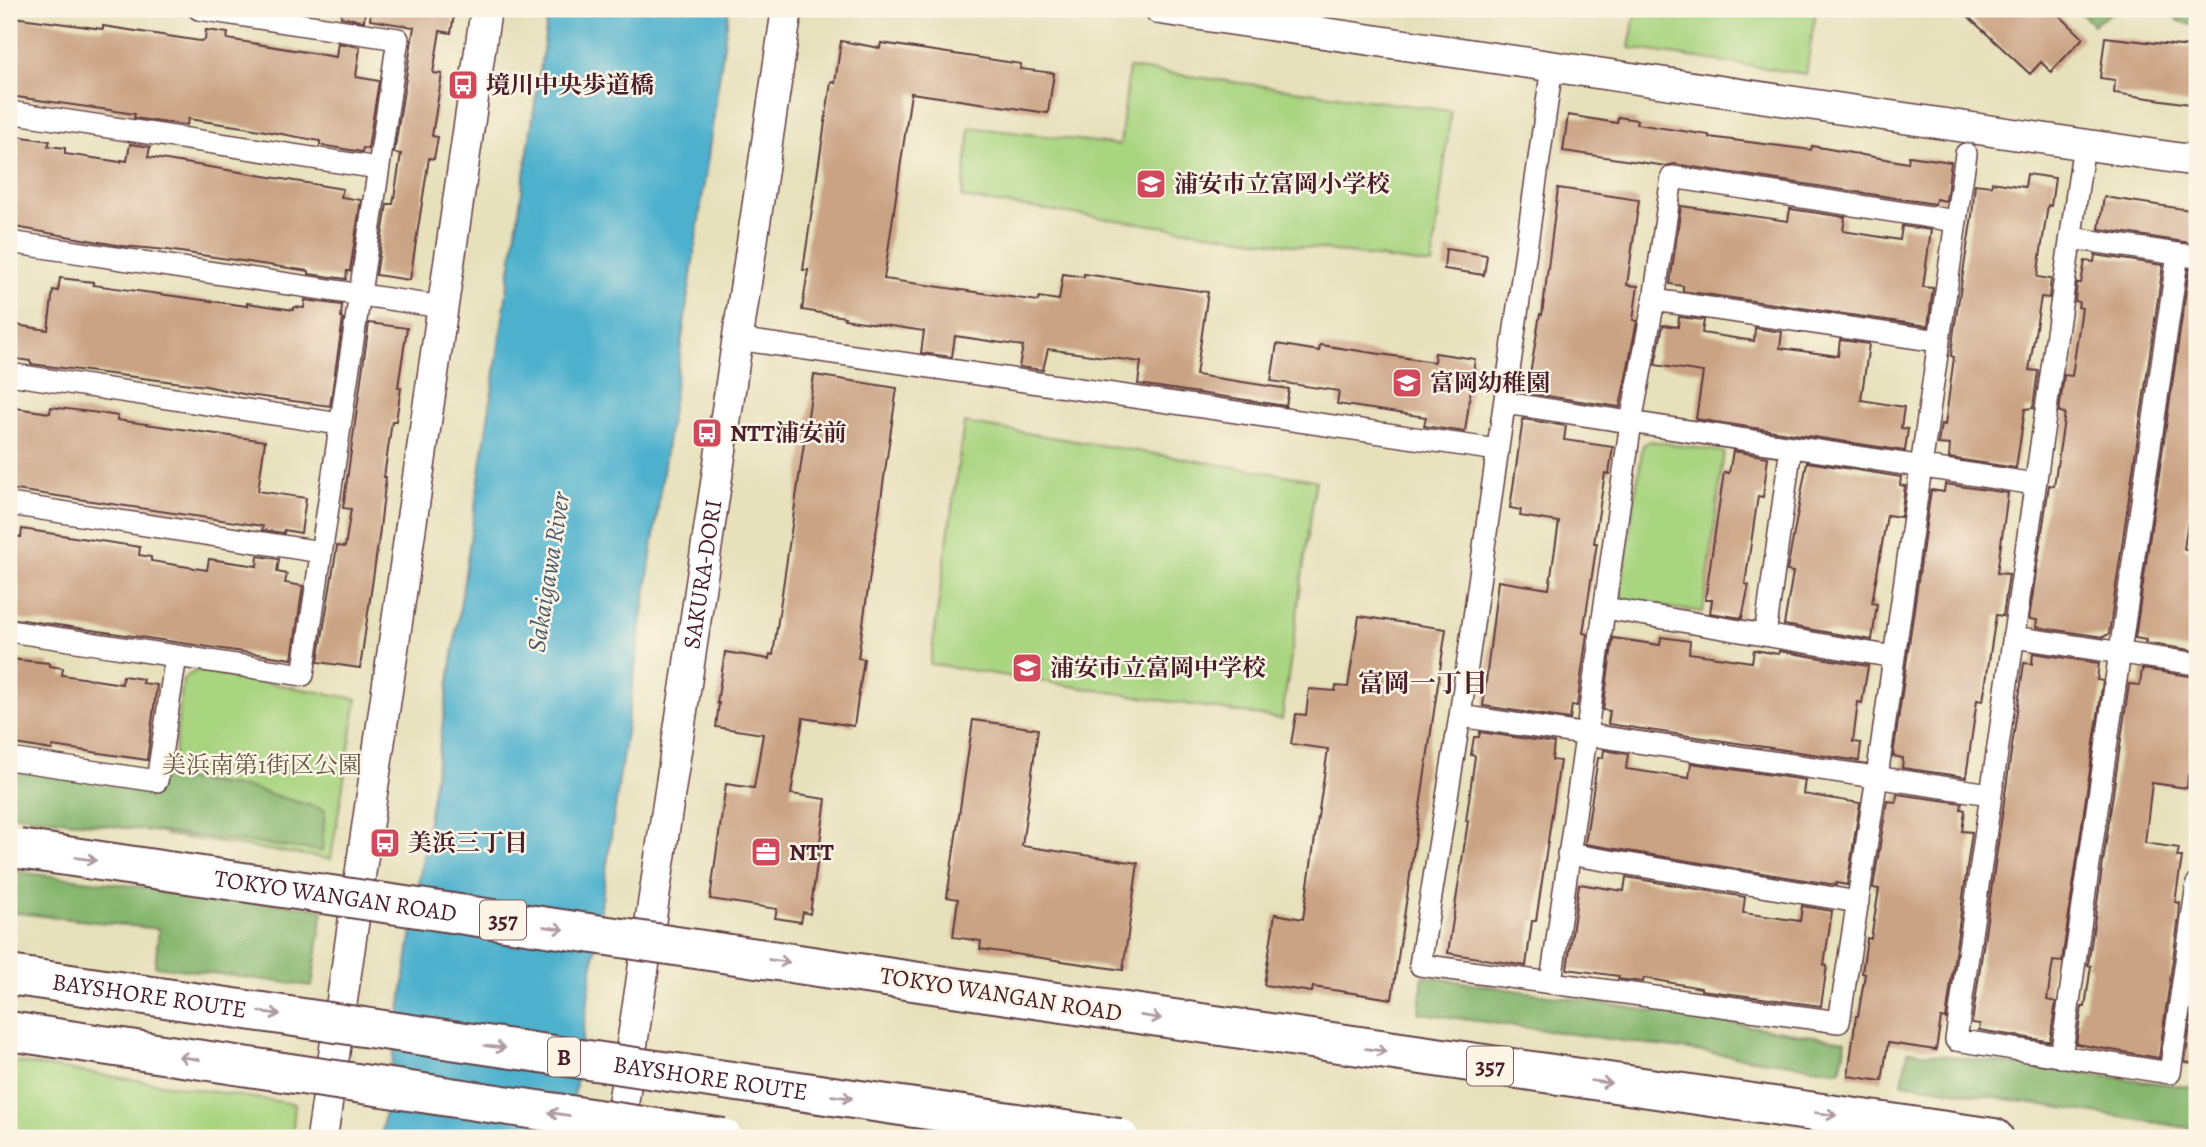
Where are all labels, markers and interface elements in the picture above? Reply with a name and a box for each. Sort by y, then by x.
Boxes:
bus stop icon: 境川中央歩道橋 [446,68,480,102]
place label: 境川中央歩道橋 [486,69,654,101]
school or university icon: 浦安市立富岡小学校 [1134,167,1168,201]
place label: 浦安市立富岡小学校 [1174,168,1390,200]
school or university icon: 富岡幼稚園 [1390,366,1424,400]
place label: 富岡幼稚園 [1430,367,1550,399]
bus stop icon: NTT浦安前 [690,416,724,450]
place label: NTT浦安前 [730,417,847,449]
water label: Sakaigawa River [519,489,579,655]
street label: SAKURA-DORI [675,497,729,651]
school or university icon: 浦安市立富岡中学校 [1010,651,1044,685]
place label: 浦安市立富岡中学校 [1050,652,1266,684]
district label: 富岡一丁目 [1358,666,1488,701]
park label: 美浜南第1街区公園 [162,749,362,781]
bus stop icon: 美浜三丁目 [368,826,402,860]
place label: 美浜三丁目 [408,827,528,859]
office icon: NTT [749,835,783,869]
place label: NTT [789,836,834,868]
one-way arrow [74,853,97,866]
street label: TOKYO WANGAN ROAD [212,862,459,929]
road number: 357 [480,900,526,939]
one-way arrow [542,922,565,935]
one-way arrow [767,955,790,968]
street label: TOKYO WANGAN ROAD [878,959,1124,1029]
street label: BAYSHORE ROUTE [50,966,249,1026]
one-way arrow [258,1007,281,1020]
one-way arrow [1139,1011,1162,1024]
road number: B [548,1038,580,1076]
one-way arrow [483,1040,506,1053]
one-way arrow [1364,1044,1387,1057]
road number: 357 [1467,1046,1513,1086]
street label: BAYSHORE ROUTE [611,1048,810,1108]
one-way arrow [178,1051,201,1064]
one-way arrow [1589,1076,1612,1089]
one-way arrow [830,1091,852,1104]
one-way arrow [548,1107,571,1120]
one-way arrow [1814,1108,1837,1121]

